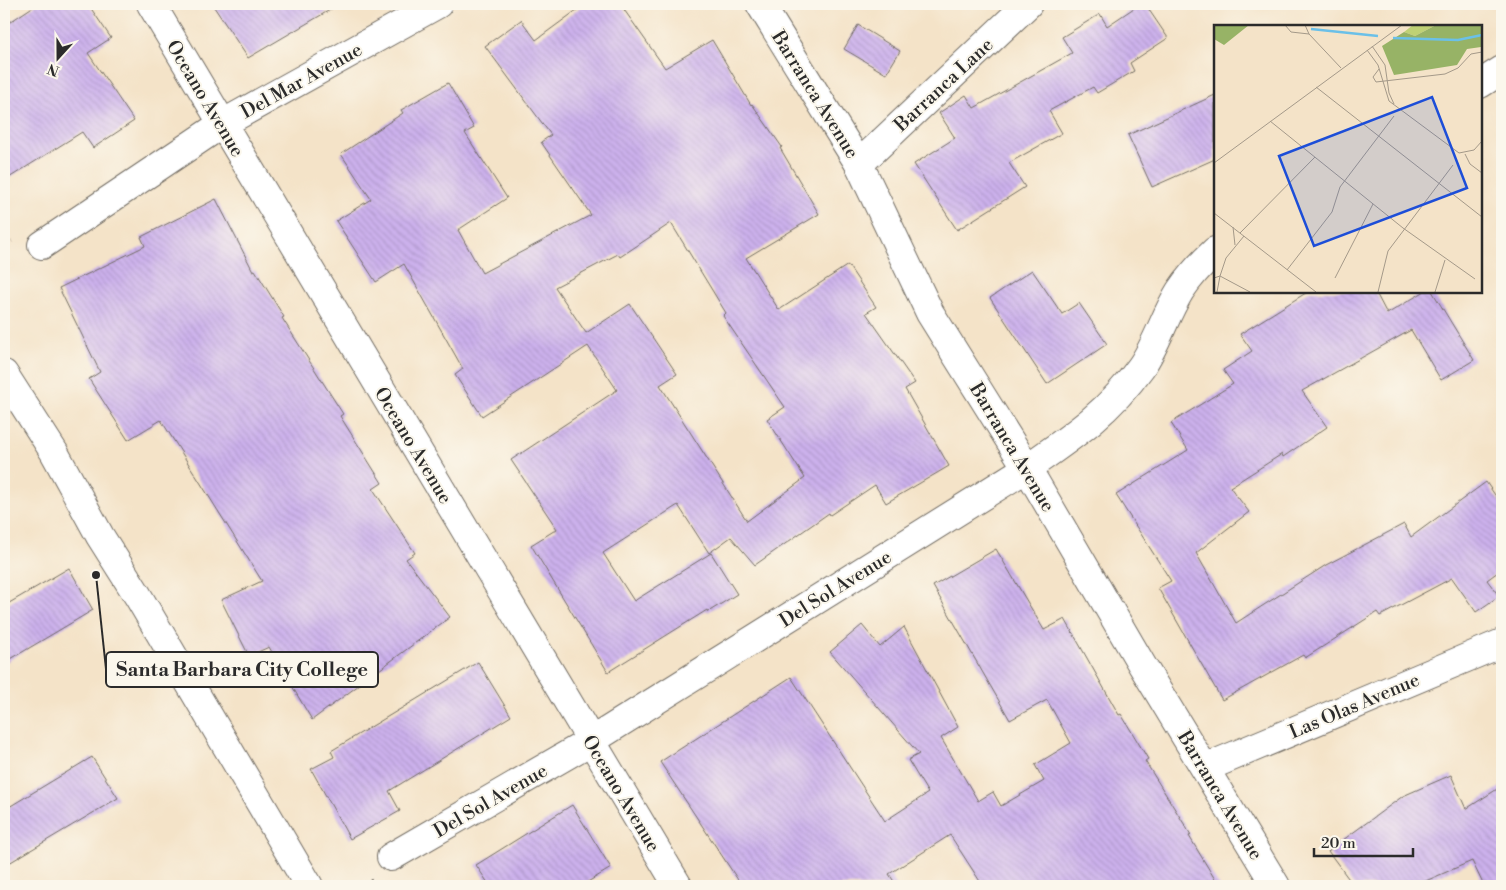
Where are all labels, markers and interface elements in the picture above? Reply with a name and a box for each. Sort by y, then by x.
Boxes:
street label: Barranca Avenue [766,25,864,163]
inset map [1214,25,1481,292]
north arrow [32,32,82,82]
street label: Barranca Lane [888,33,998,137]
street label: Oceano Avenue [161,36,249,161]
street label: Del Mar Avenue [237,38,366,124]
text: N [45,59,62,80]
street label: Barranca Avenue [964,378,1060,516]
street label: Oceano Avenue [369,383,457,508]
street label: Del Sol Avenue [775,545,896,633]
callout: Santa Barbara City College [106,652,378,687]
text: Santa Barbara City College [116,658,368,683]
street label: Las Olas Avenue [1286,668,1423,744]
street label: Barranca Avenue [1172,726,1268,864]
street label: Oceano Avenue [577,731,665,856]
street label: Del Sol Avenue [429,759,552,843]
scale bar [1314,825,1412,857]
text: 20 m [1321,834,1356,853]

